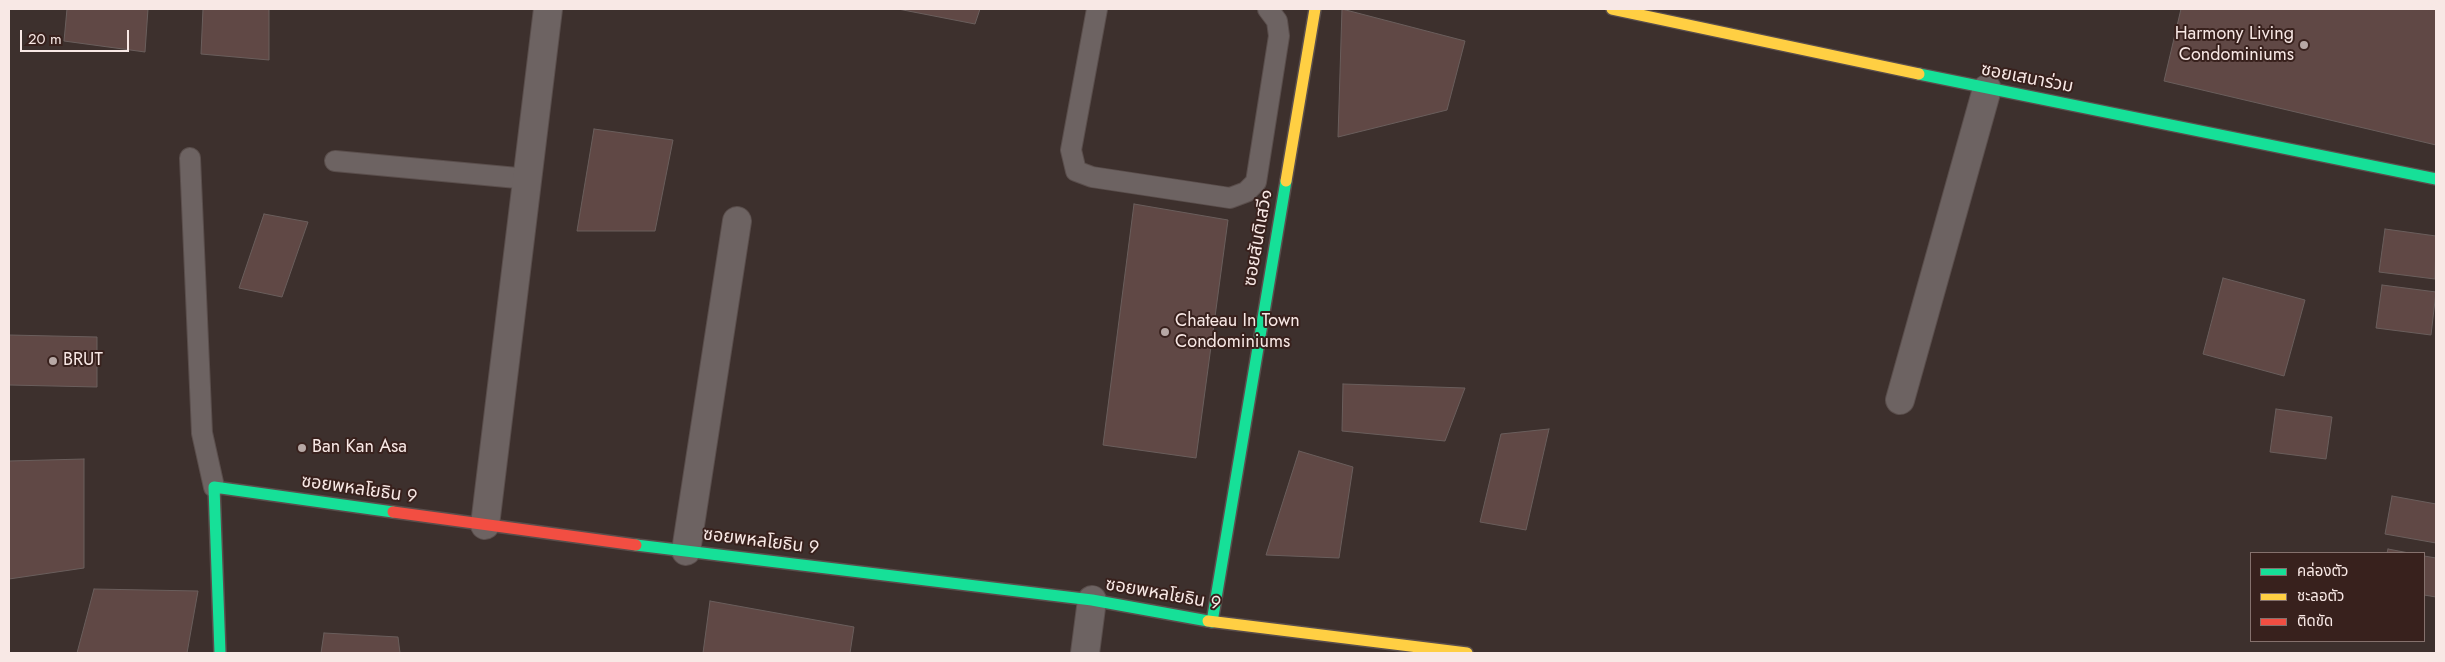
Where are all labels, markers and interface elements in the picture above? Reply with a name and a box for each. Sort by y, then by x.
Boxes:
scale bar [22,20,131,52]
place label: Harmony Living Condominiums [2175,24,2294,66]
text: 20 m [28,28,62,50]
marker: Harmony Living Condominiums [2298,39,2310,51]
street label: ซอยเสนาร่วม [1979,59,2075,99]
street label: ซอยสันติเสวี๑ [1240,188,1278,288]
place label: Chateau In Town Condominiums [1175,311,1300,354]
marker: Chateau In Town Condominiums [1159,326,1171,338]
place label: BRUT [63,350,103,372]
marker: BRUT [47,355,59,367]
place label: Ban Kan Asa [312,437,407,459]
marker: Ban Kan Asa [296,442,308,454]
street label: ซอยพหลโยธิน 9 [300,471,418,509]
street label: ซอยพหลโยธิน 9 [702,524,820,560]
legend [2250,552,2425,642]
text: คล่องตัว [2297,560,2348,582]
street label: ซอยพหลโยธิน 9 [1104,574,1222,616]
text: ชะลอตัว [2297,585,2344,607]
text: ติดขัด [2297,610,2333,632]

